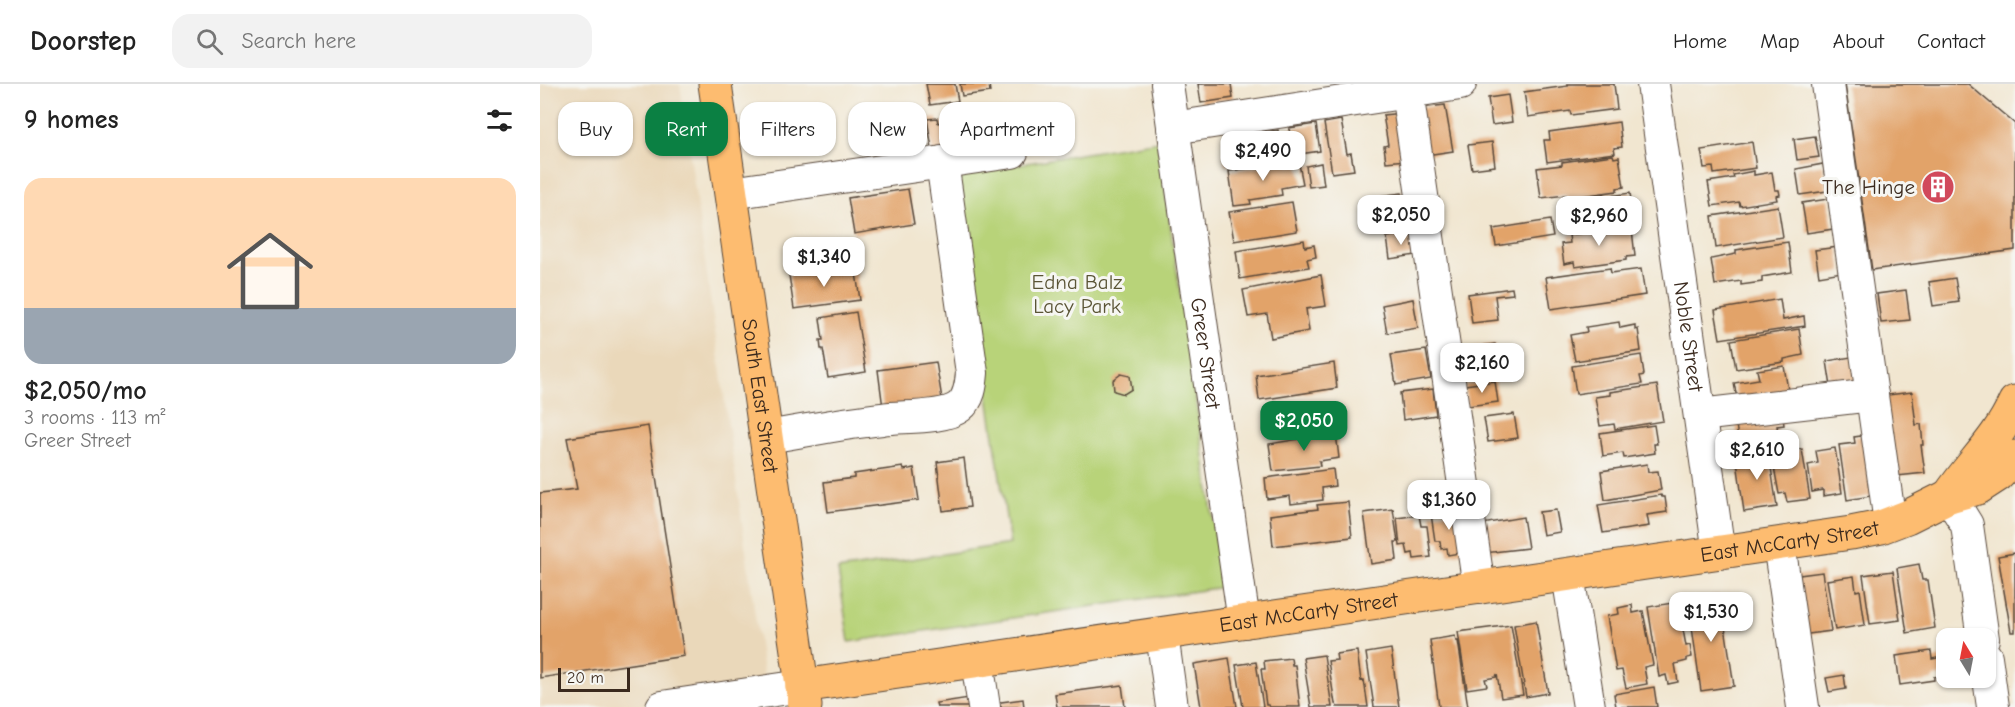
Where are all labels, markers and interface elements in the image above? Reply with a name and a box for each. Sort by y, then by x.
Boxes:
search box [172,14,592,68]
text: Doorstep [30,25,136,57]
icon: search [193,25,226,58]
text: Search here [241,28,356,54]
text: Home [1673,29,1727,53]
text: Map [1760,29,1800,53]
text: About [1833,29,1884,53]
text: Contact [1917,29,1985,53]
chip: Buy [558,102,633,156]
chip: Rent [645,102,728,156]
chip: Filters [740,102,836,156]
chip: New [848,102,927,156]
chip: Apartment [939,102,1075,156]
icon: filters [483,104,516,137]
text: 9 homes [24,105,119,135]
pin: $2,490 [1214,131,1312,182]
text: $2,490 [1234,139,1292,162]
building icon: The Hinge [1920,169,1956,205]
place label: The Hinge [1822,175,1915,199]
pin: $2,050 [1352,195,1450,246]
pin: $2,960 [1550,196,1648,247]
text: $2,050 [1371,203,1431,226]
text: $2,960 [1570,204,1628,227]
icon: home [216,217,324,325]
pin: $1,340 [775,237,873,288]
text: $1,340 [797,245,851,268]
park label: Edna Balz Lacy Park [1032,270,1122,318]
street label: Noble Street [1669,280,1708,394]
street label: Greer Street [1186,296,1225,411]
street label: South East Street [737,317,783,475]
pin: $2,160 [1433,343,1531,394]
text: $2,160 [1454,351,1510,374]
text: $2,050/mo [24,376,147,406]
pin: $2,050 [1255,401,1353,452]
text: 3 rooms · 113 m² [24,406,165,429]
text: $2,050 [1274,409,1334,432]
text: Greer Street [24,429,131,452]
pin: $2,610 [1708,430,1806,481]
text: $2,610 [1729,438,1785,461]
pin: $1,360 [1400,480,1498,531]
text: $1,360 [1421,488,1477,511]
street label: East McCarty Street [1699,516,1882,567]
street label: East McCarty Street [1218,587,1400,637]
pin: $1,530 [1662,592,1760,643]
text: $1,530 [1683,600,1739,623]
north arrow [1936,628,1996,688]
map controls [1936,628,1996,688]
scale bar [558,665,630,692]
text: 20 m [567,669,604,687]

